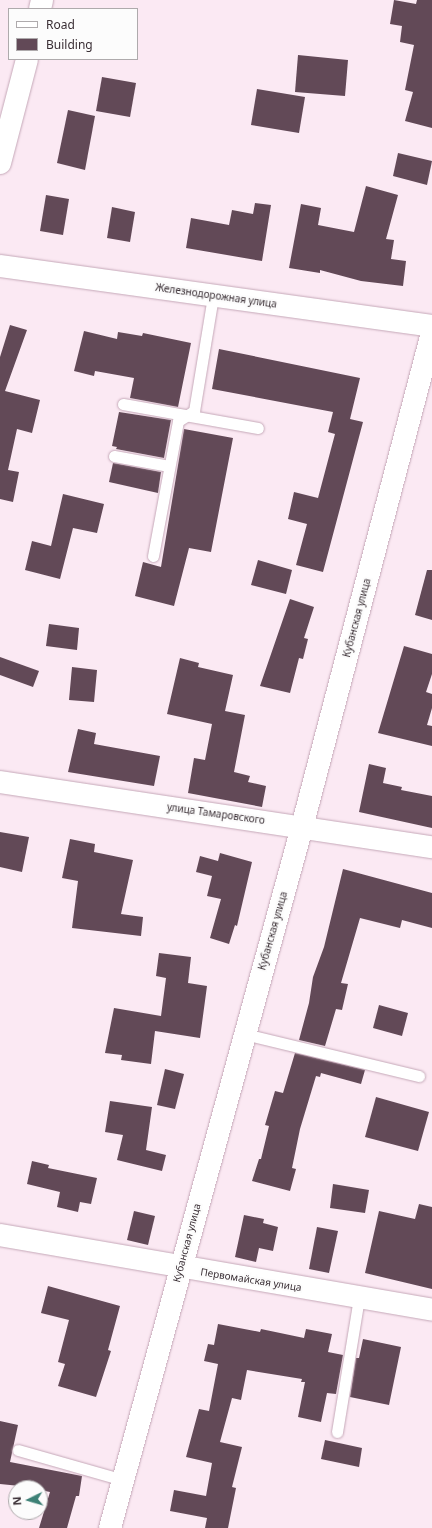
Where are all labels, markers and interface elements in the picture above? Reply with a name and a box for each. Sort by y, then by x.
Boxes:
legend [8,8,138,60]
text: Road [46,16,75,33]
text: Building [46,36,93,53]
street label: Железнодорожная улица [155,282,277,310]
street label: Кубанская улица [341,577,373,659]
street label: улица Тамаровского [166,801,266,827]
street label: Кубанская улица [256,890,290,972]
street label: Кубанская улица [171,1202,203,1284]
street label: Первомайская улица [200,1266,302,1294]
north arrow [8,1480,48,1520]
text: N [9,1496,24,1506]

